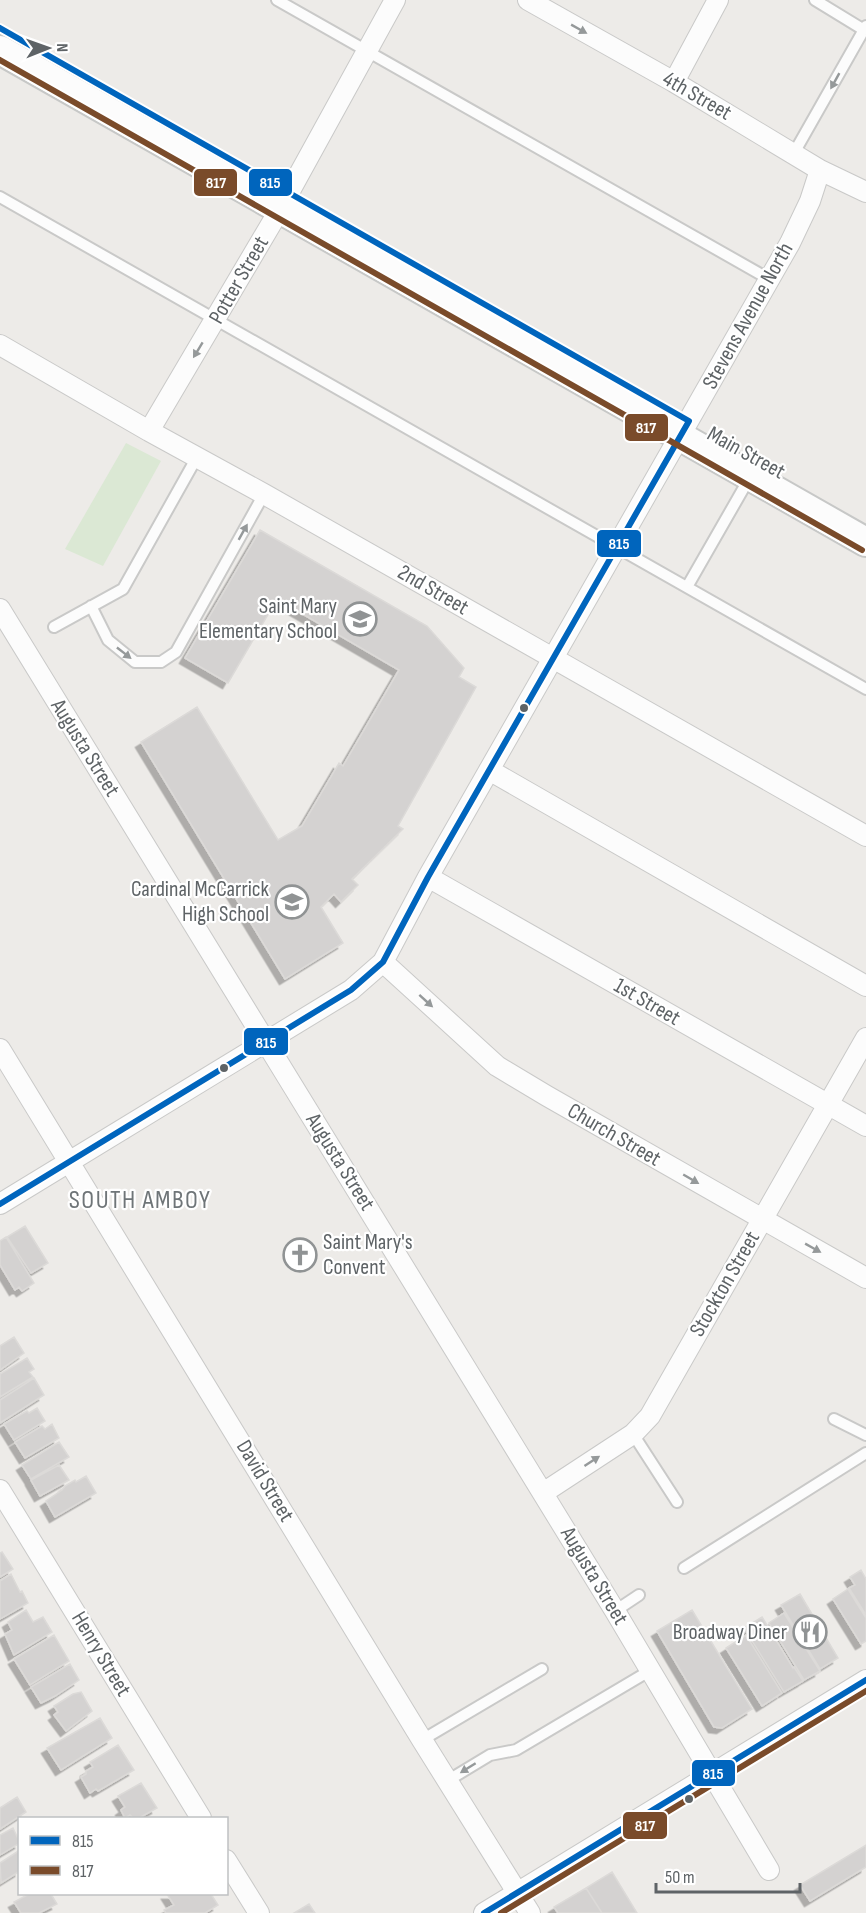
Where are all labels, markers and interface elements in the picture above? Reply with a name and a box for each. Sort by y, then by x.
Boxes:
north arrow [18,18,78,78]
one-way arrow [571,24,588,34]
text: N [52,43,71,52]
street label: 4th Street [658,65,737,127]
one-way arrow [830,73,840,90]
line badge: 817 [193,168,238,197]
line badge: 815 [248,168,293,197]
text: 817 [206,174,226,193]
text: 815 [260,174,280,193]
street label: Potter Street [203,231,275,329]
street label: Stevens Avenue North [697,238,799,394]
one-way arrow [192,342,203,358]
line badge: 817 [624,413,669,442]
text: 817 [636,419,656,438]
street label: Main Street [702,421,790,486]
one-way arrow [238,523,248,540]
line badge: 815 [596,529,642,558]
text: 815 [609,535,629,554]
street label: 2nd Street [393,559,474,621]
place label: Saint Mary Elementary School [199,593,338,645]
school or university icon: Saint Mary Elementary School [342,601,378,637]
one-way arrow [117,647,132,659]
street label: Augusta Street [44,694,126,802]
unlabelled marker [518,702,530,714]
place label: Cardinal McCarrick High School [131,876,270,928]
school or university icon: Cardinal McCarrick High School [274,884,310,920]
street label: 1st Street [609,972,685,1032]
one-way arrow [418,994,433,1007]
line badge: 815 [243,1027,289,1056]
text: 815 [256,1034,276,1053]
unlabelled marker [218,1062,230,1074]
street label: Church Street [562,1097,666,1173]
street label: Augusta Street [299,1108,381,1216]
one-way arrow [683,1174,700,1184]
district label: SOUTH AMBOY [69,1185,211,1216]
street label: Stockton Street [684,1226,766,1342]
place label: Saint Mary's Convent [323,1229,413,1281]
church icon: Saint Mary's Convent [282,1237,318,1273]
one-way arrow [805,1243,822,1253]
street label: David Street [230,1435,300,1527]
one-way arrow [584,1456,600,1467]
street label: Augusta Street [554,1521,634,1630]
street label: Henry Street [65,1607,137,1702]
restaurant icon: Broadway Diner [792,1614,828,1650]
place label: Broadway Diner [673,1619,787,1646]
line badge: 815 [691,1759,736,1787]
one-way arrow [460,1763,477,1774]
text: 815 [703,1765,723,1784]
unlabelled marker [683,1793,695,1805]
line badge: 817 [622,1811,668,1840]
legend [18,1817,228,1895]
text: 817 [635,1817,655,1836]
text: 815 [72,1831,93,1852]
scale bar [656,1856,800,1894]
text: 817 [72,1861,94,1882]
text: 50 m [665,1867,695,1888]

